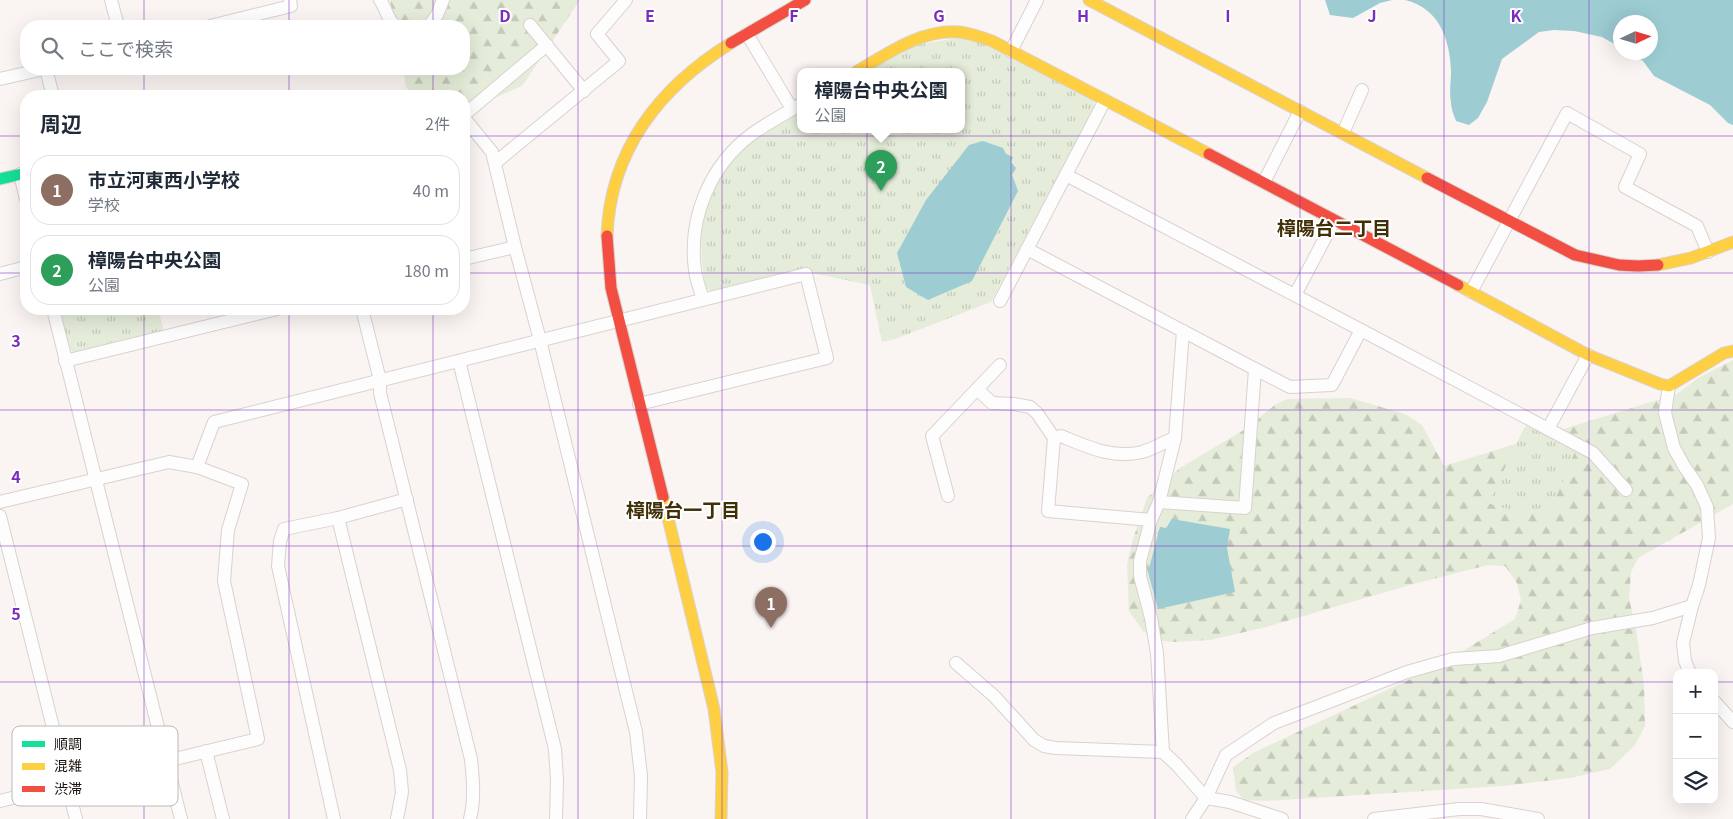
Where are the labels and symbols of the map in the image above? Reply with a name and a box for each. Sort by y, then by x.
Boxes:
text: D [499,3,511,27]
text: E [645,3,655,27]
text: F [789,3,799,27]
text: G [933,3,945,27]
text: H [1077,3,1089,27]
text: I [1225,3,1231,27]
text: J [1367,3,1377,27]
text: K [1511,3,1523,27]
north arrow [1613,15,1658,60]
pin: 2 [865,150,897,191]
district label: 樟陽台二丁目 [1277,213,1391,240]
text: 3 [11,328,21,352]
text: 4 [11,464,21,488]
district label: 樟陽台一丁目 [626,495,740,522]
your location [750,529,776,555]
pin: 1 [755,587,787,628]
text: 5 [11,601,21,625]
legend [12,726,178,806]
text: 順調 [54,733,82,753]
text: 混雑 [54,755,82,775]
text: 渋滞 [54,778,82,798]

